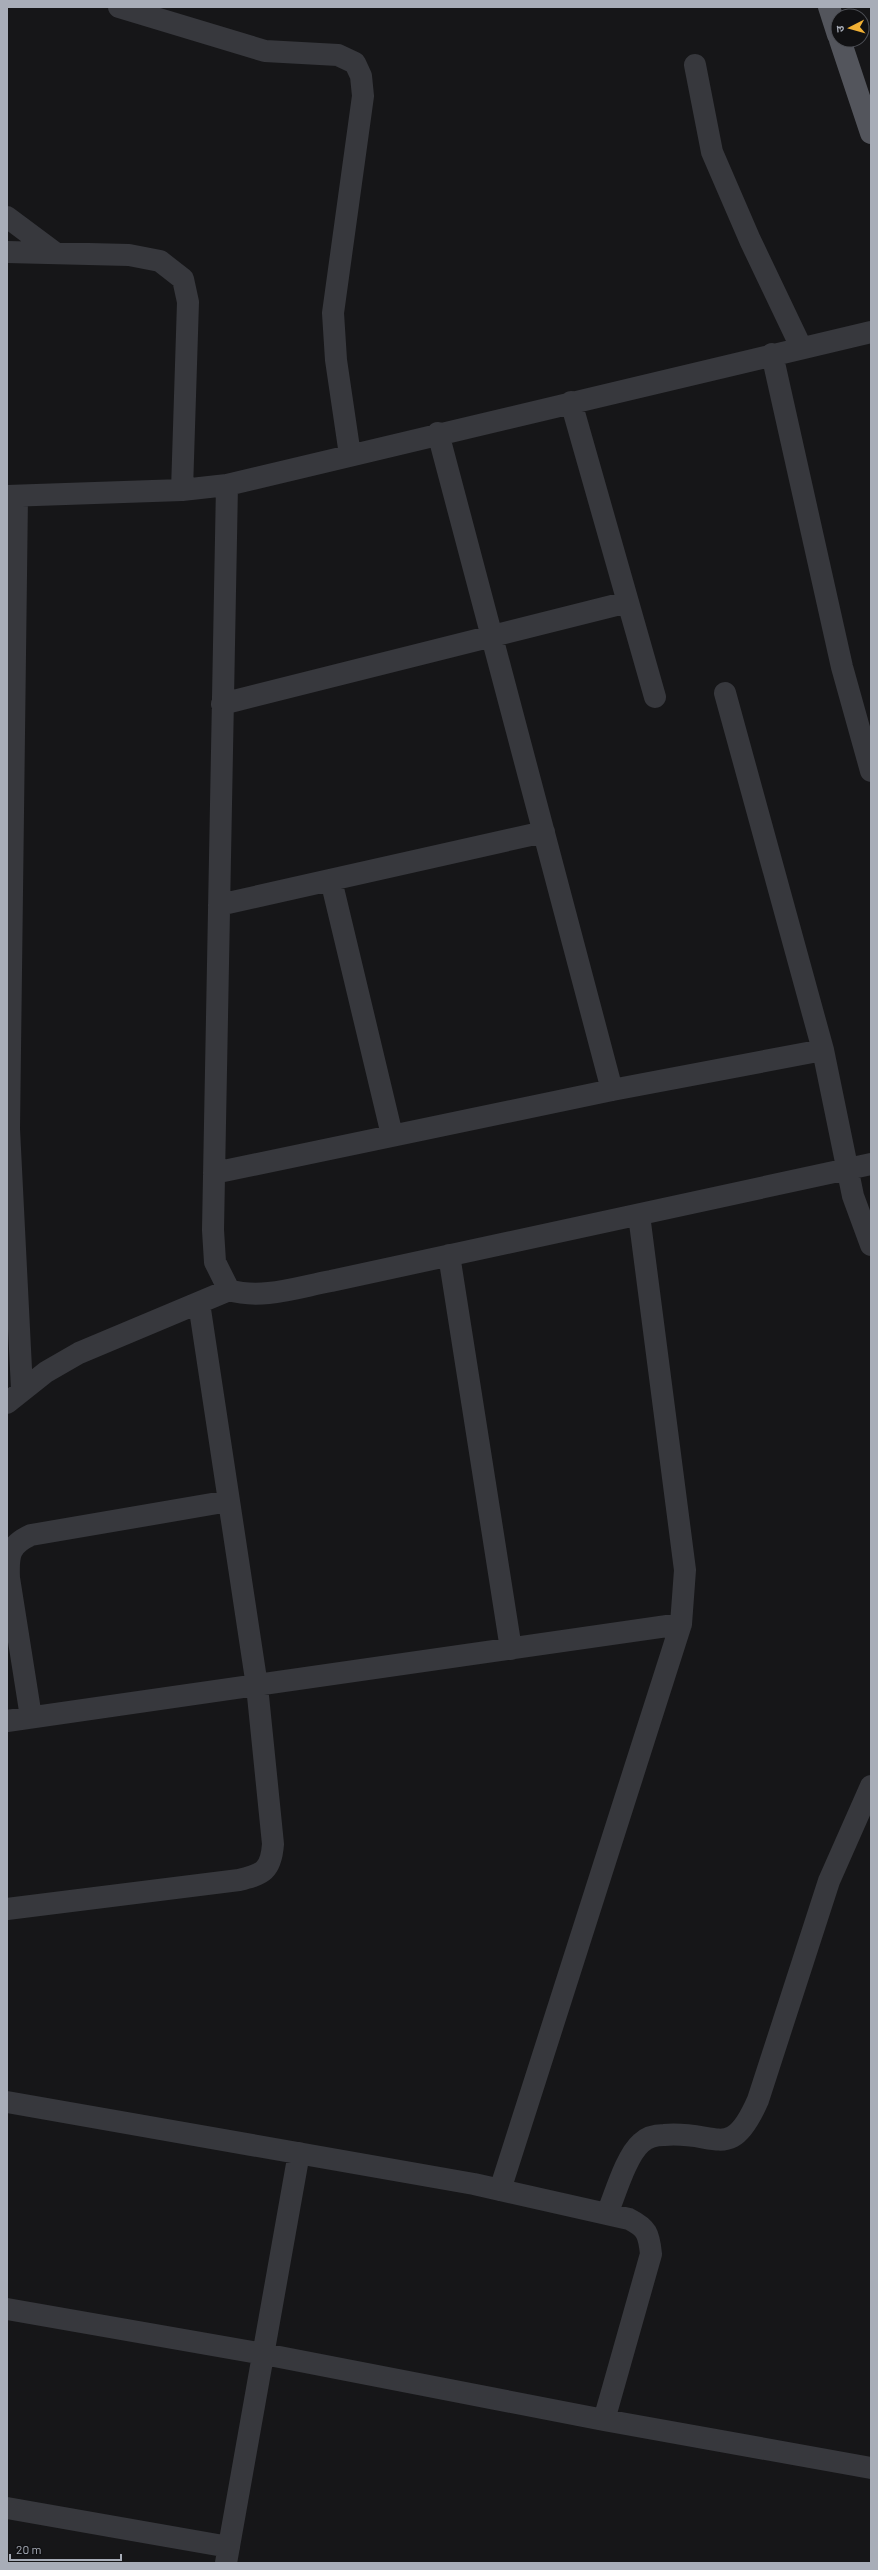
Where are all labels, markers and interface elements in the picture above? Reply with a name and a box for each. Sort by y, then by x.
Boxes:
north arrow [830,8,870,48]
text: उ [833,25,846,33]
scale bar [10,2536,121,2562]
text: 20 m [16,2542,42,2556]

